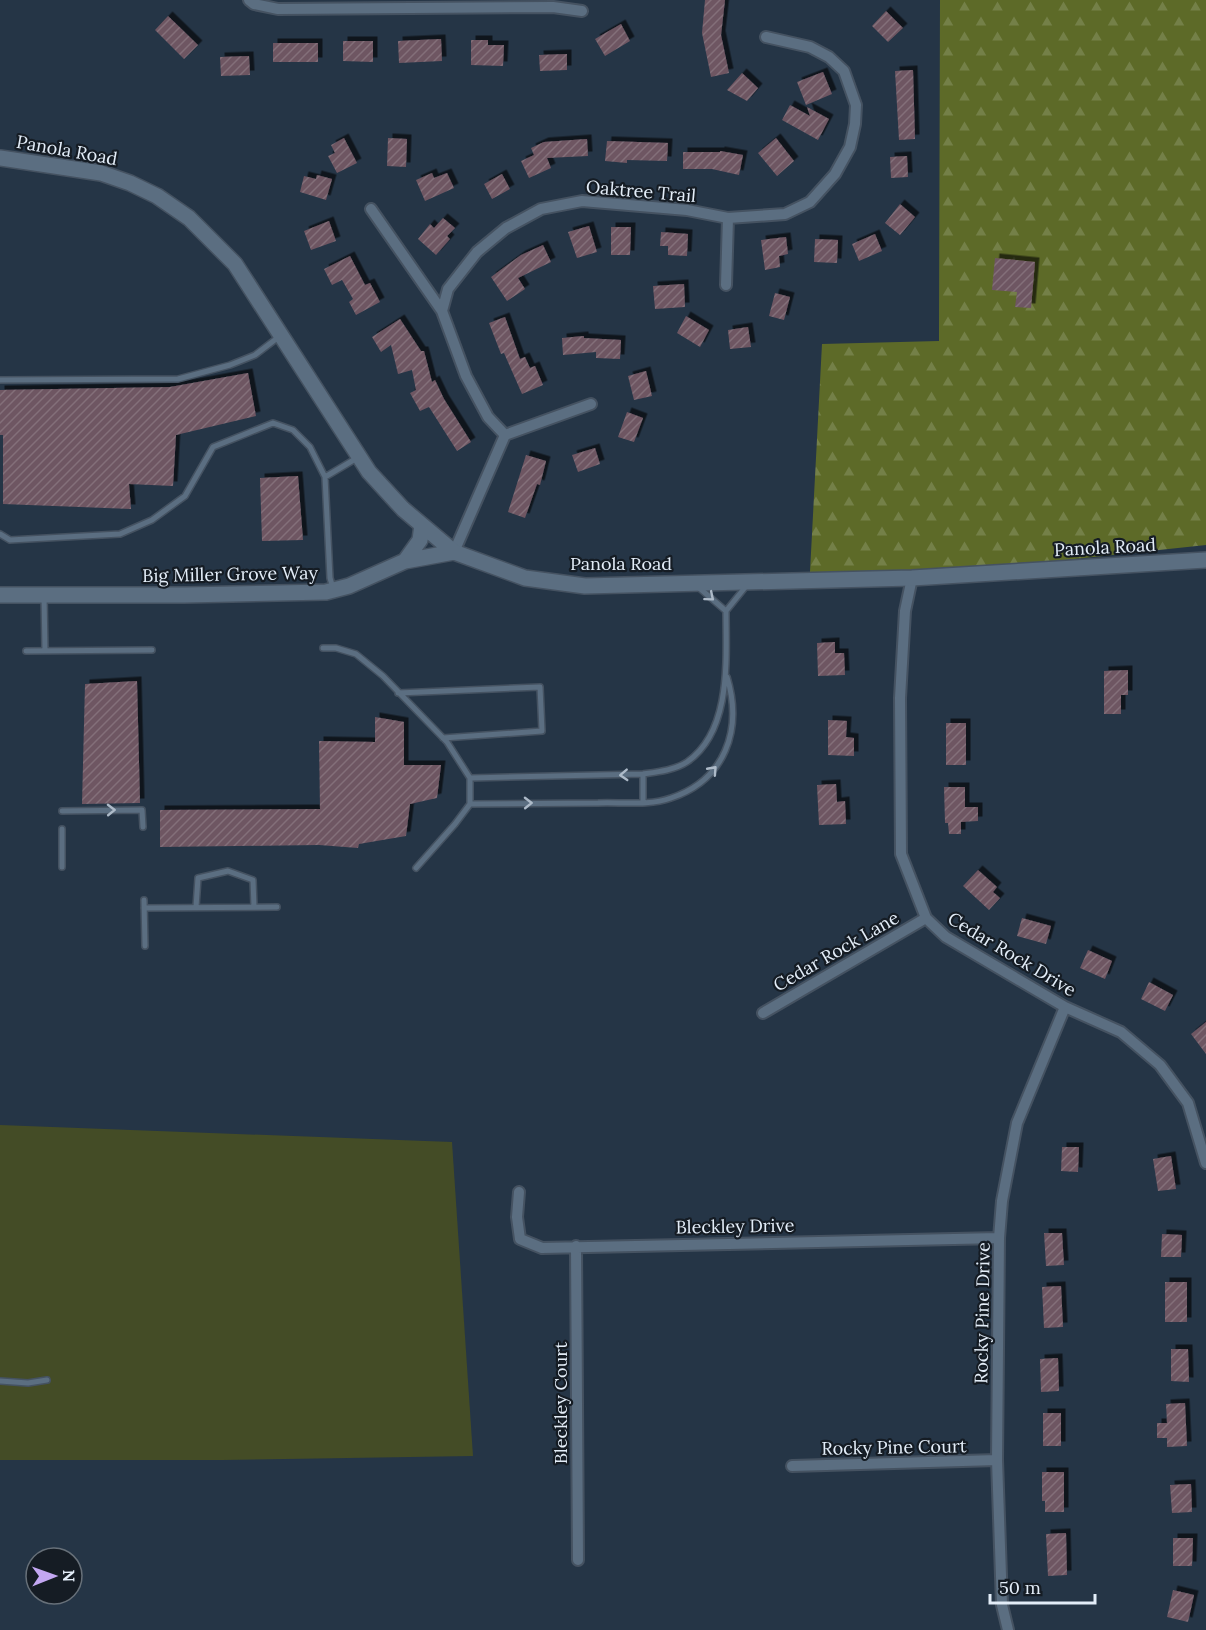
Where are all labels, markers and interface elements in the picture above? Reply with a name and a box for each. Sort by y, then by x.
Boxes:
street label: Panola Road [15,130,120,170]
street label: Oaktree Trail [585,175,697,207]
street label: Panola Road [1053,533,1157,561]
street label: Panola Road [570,552,672,575]
street label: Big Miller Grove Way [142,561,318,587]
one-way arrow [703,590,714,601]
one-way arrow [706,767,717,777]
one-way arrow [620,768,629,781]
one-way arrow [524,797,533,809]
one-way arrow [106,804,115,816]
street label: Cedar Rock Lane [769,906,903,996]
street label: Cedar Rock Drive [944,907,1081,1001]
street label: Bleckley Drive [675,1213,795,1239]
street label: Rocky Pine Drive [969,1242,995,1384]
street label: Bleckley Court [549,1342,572,1464]
street label: Rocky Pine Court [821,1434,967,1460]
north arrow [24,1546,84,1606]
scale bar [990,1567,1095,1605]
text: N [59,1569,79,1582]
text: 50 m [999,1576,1041,1599]

